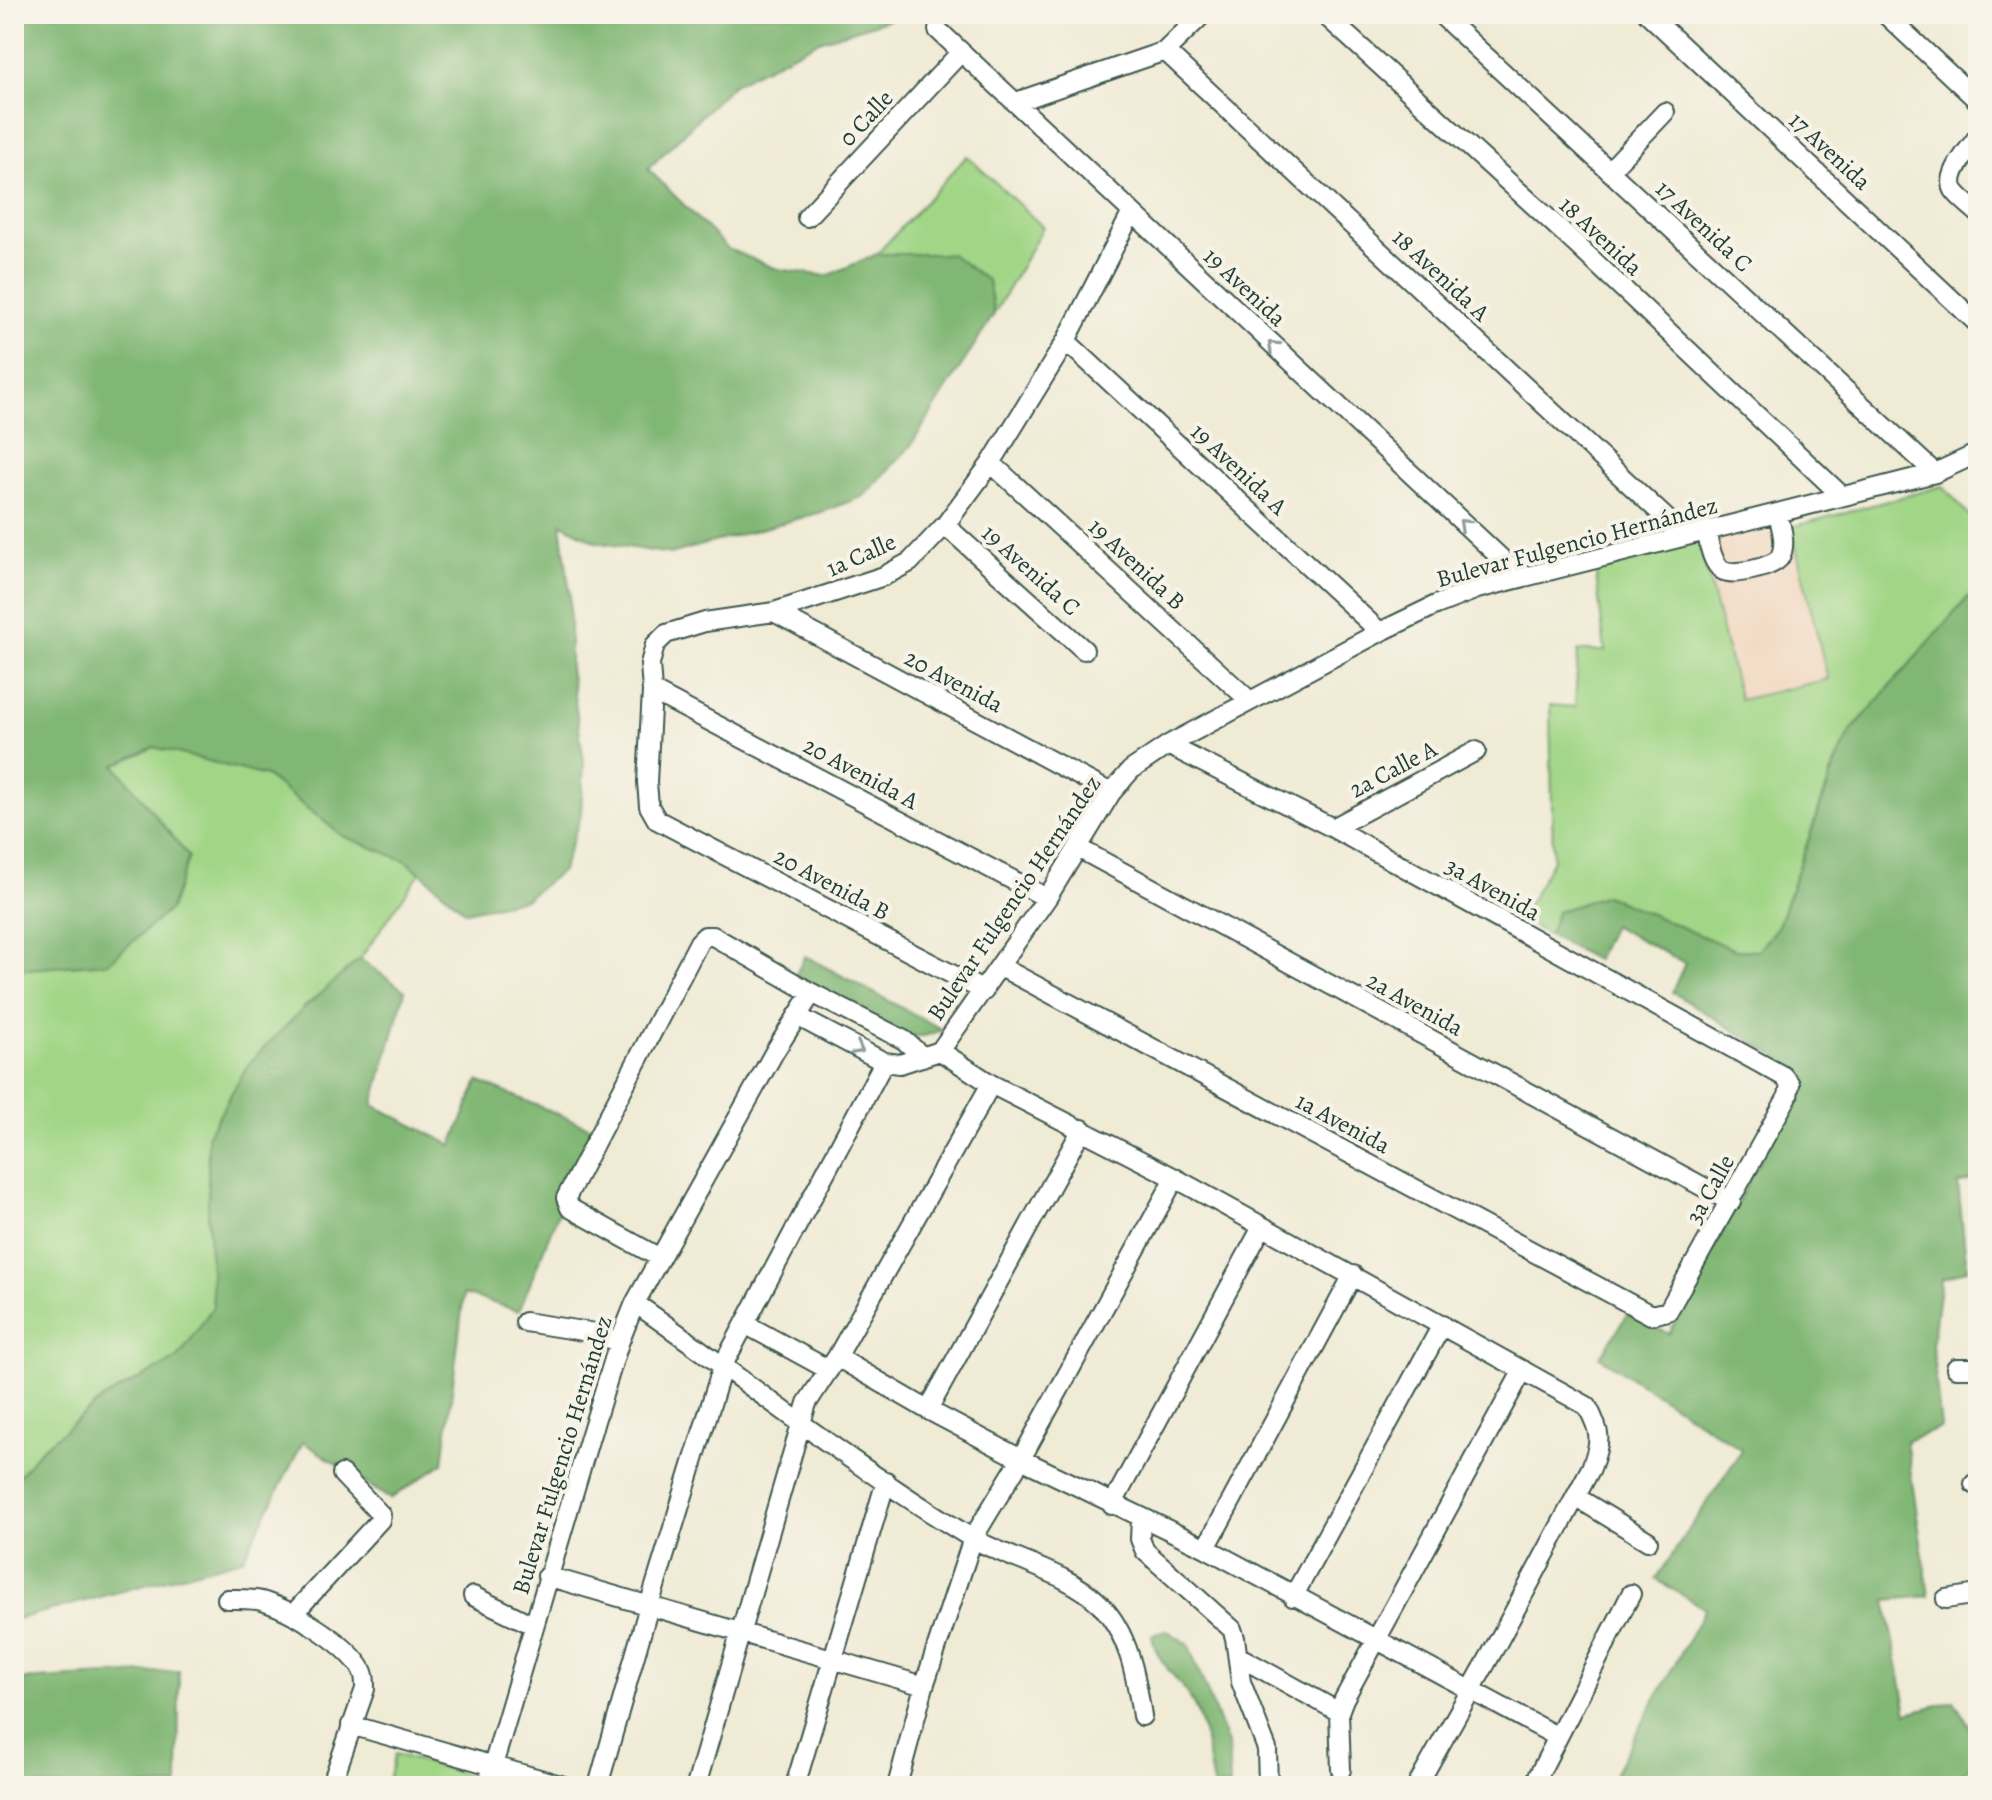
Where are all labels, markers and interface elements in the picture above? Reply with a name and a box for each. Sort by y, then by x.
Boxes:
street label: 0 Calle [832,83,900,153]
street label: 17 Avenida [1782,105,1879,198]
street label: 17 Avenida C [1649,173,1759,279]
street label: 18 Avenida [1552,189,1650,283]
street label: 18 Avenida A [1385,222,1497,329]
street label: 19 Avenida [1197,240,1294,334]
one-way arrow [1268,342,1283,356]
street label: 19 Avenida A [1184,416,1295,523]
street label: Bulevar Fulgencio Hernández [1433,489,1721,595]
street label: 19 Avenida B [1082,511,1192,617]
street label: 19 Avenida C [975,517,1087,623]
one-way arrow [1458,519,1473,533]
street label: 1a Calle [821,526,901,584]
street label: 20 Avenida [899,642,1010,721]
street label: 20 Avenida A [798,729,925,817]
street label: 2a Calle A [1344,732,1443,805]
street label: Bulevar Fulgencio Hernández [920,769,1108,1027]
street label: 20 Avenida B [769,840,895,928]
street label: 3a Avenida [1440,850,1547,929]
street label: 2a Avenida [1361,964,1470,1044]
one-way arrow [849,1040,864,1055]
street label: 1a Avenida [1290,1085,1397,1162]
street label: 3a Calle [1678,1149,1742,1229]
street label: Bulevar Fulgencio Hernández [504,1312,620,1598]

